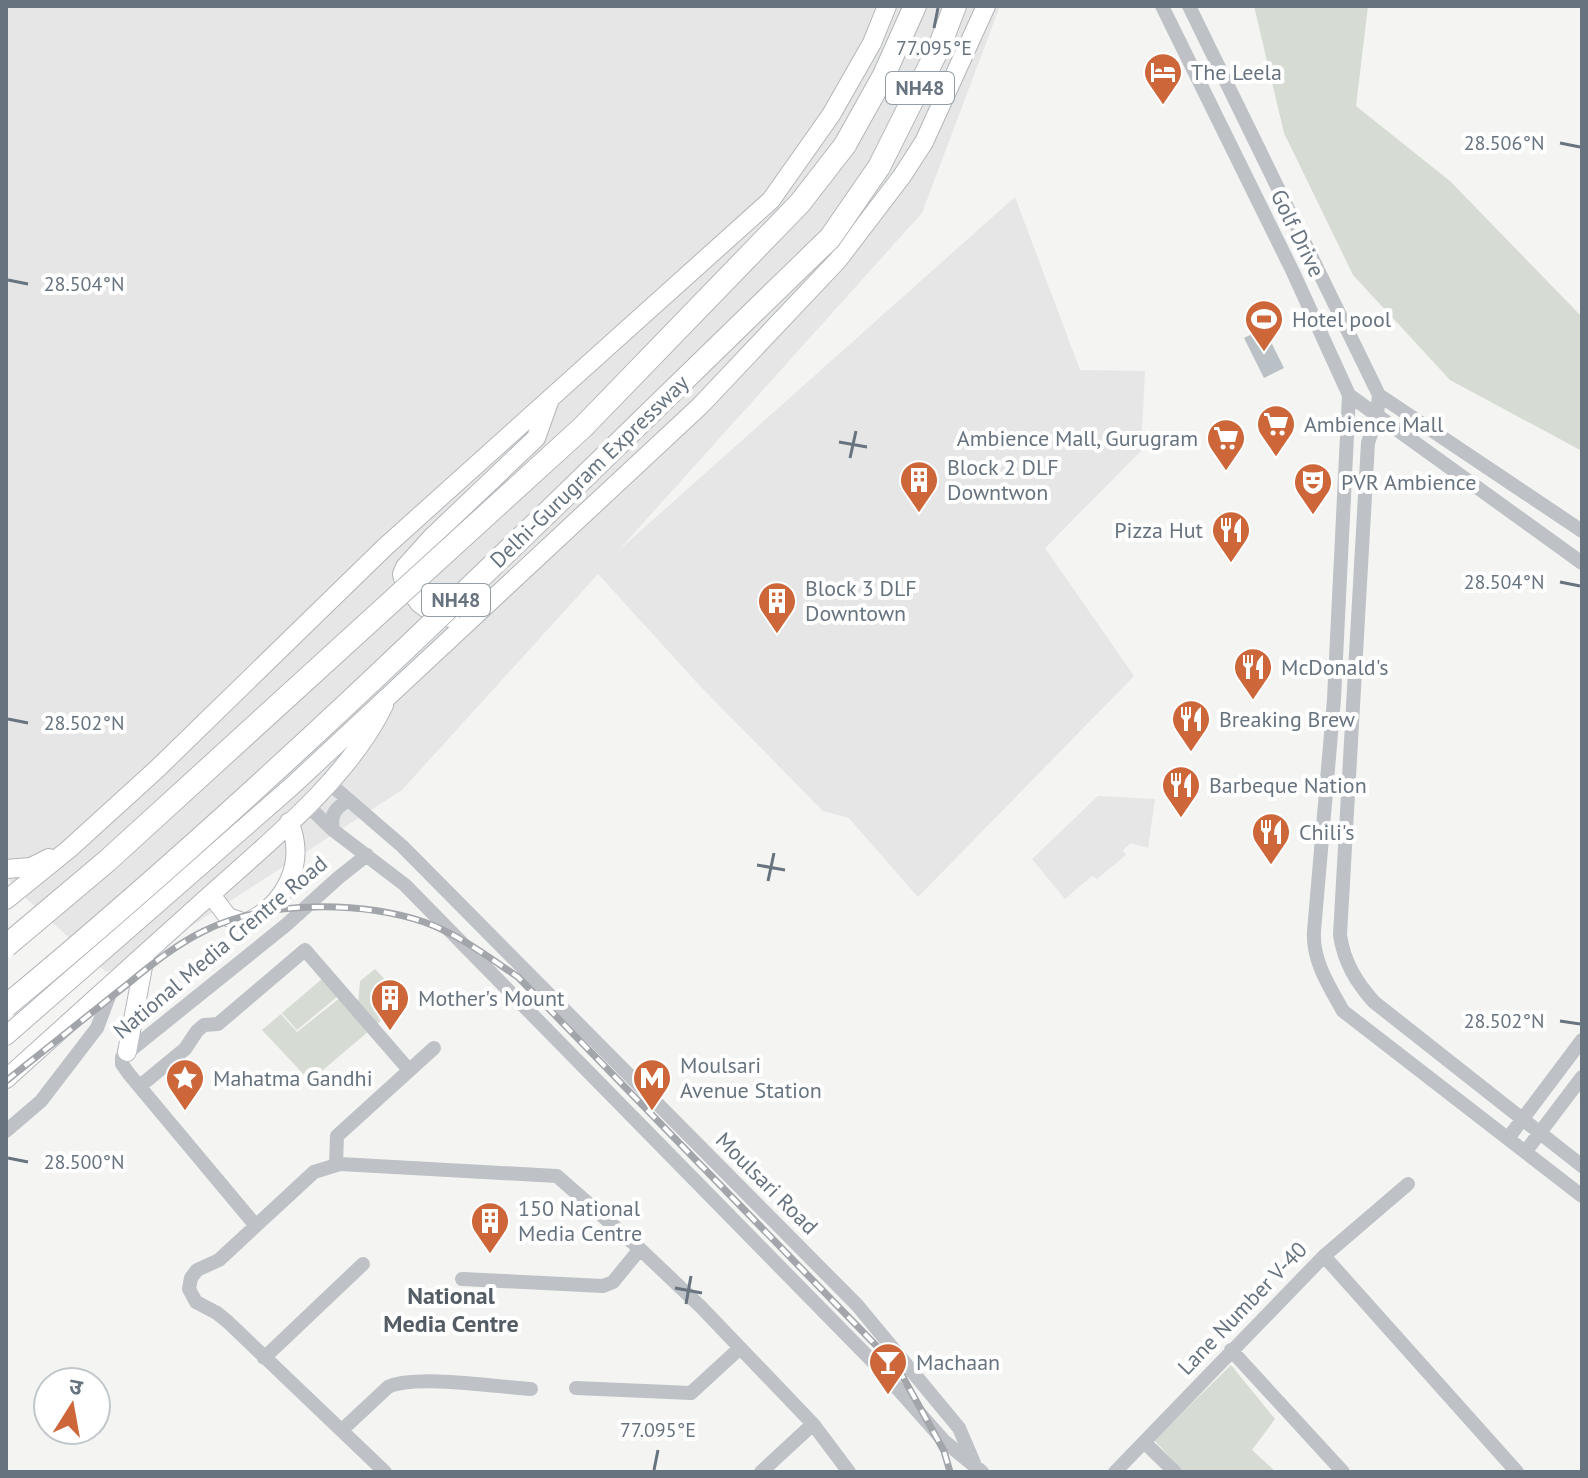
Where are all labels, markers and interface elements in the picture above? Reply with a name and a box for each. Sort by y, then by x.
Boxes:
text: 77.095°E [896,35,972,61]
hotel icon: The Leela [1142,51,1184,106]
place label: The Leela [1191,58,1282,86]
road number: NH48 [886,72,954,104]
text: 28.506°N [1464,130,1544,156]
street label: Golf Drive [1265,185,1331,281]
text: 28.504°N [44,271,124,297]
sports icon: Hotel pool [1243,298,1285,353]
place label: Hotel pool [1292,305,1392,333]
street label: Delhi-Gurugram Expressway [484,368,695,573]
supermarket icon: Ambience Mall [1255,403,1297,458]
place label: Ambience Mall [1304,410,1444,438]
supermarket icon: Ambience Mall, Gurugram [1205,417,1247,472]
place label: Ambience Mall, Gurugram [957,424,1198,452]
place label: Block 2 DLF Downtwon [947,453,1059,506]
building icon: Block 2 DLF Downtwon [898,459,940,514]
theatre icon: PVR Ambience [1292,461,1334,516]
place label: PVR Ambience [1341,468,1476,496]
restaurant icon: Pizza Hut [1210,509,1252,564]
place label: Pizza Hut [1114,516,1204,544]
text: 28.504°N [1464,569,1544,595]
place label: Block 3 DLF Downtown [805,574,917,627]
building icon: Block 3 DLF Downtown [756,580,798,635]
road number: NH48 [422,584,490,616]
restaurant icon: McDonald's [1232,646,1274,701]
place label: McDonald's [1281,653,1388,681]
restaurant icon: Breaking Brew [1170,698,1212,753]
place label: Breaking Brew [1219,705,1355,733]
text: 28.502°N [44,710,124,736]
restaurant icon: Barbeque Nation [1160,764,1202,819]
place label: Barbeque Nation [1209,771,1367,799]
restaurant icon: Chili's [1250,811,1292,866]
place label: Chili's [1299,818,1355,846]
street label: National Media Crentre Road [107,849,333,1045]
building icon: Mother's Mount [369,977,411,1032]
place label: Mother's Mount [418,984,565,1012]
text: 28.502°N [1464,1008,1544,1034]
place label: Moulsari Avenue Station [680,1051,822,1104]
place icon: Mahatma Gandhi [164,1057,206,1112]
metro station icon: Moulsari Avenue Station [631,1057,673,1112]
place label: Mahatma Gandhi [213,1064,373,1092]
street label: Moulsari Road [710,1126,824,1240]
text: 28.500°N [44,1149,124,1175]
place label: 150 National Media Centre [518,1194,642,1247]
building icon: 150 National Media Centre [469,1200,511,1255]
street label: Lane Number V-40 [1171,1236,1313,1380]
district label: National Media Centre [383,1280,519,1339]
bar icon: Machaan [867,1341,909,1396]
place label: Machaan [916,1348,1000,1376]
north arrow [32,1366,112,1446]
text: उ [67,1371,86,1402]
text: 77.095°E [620,1417,696,1443]

